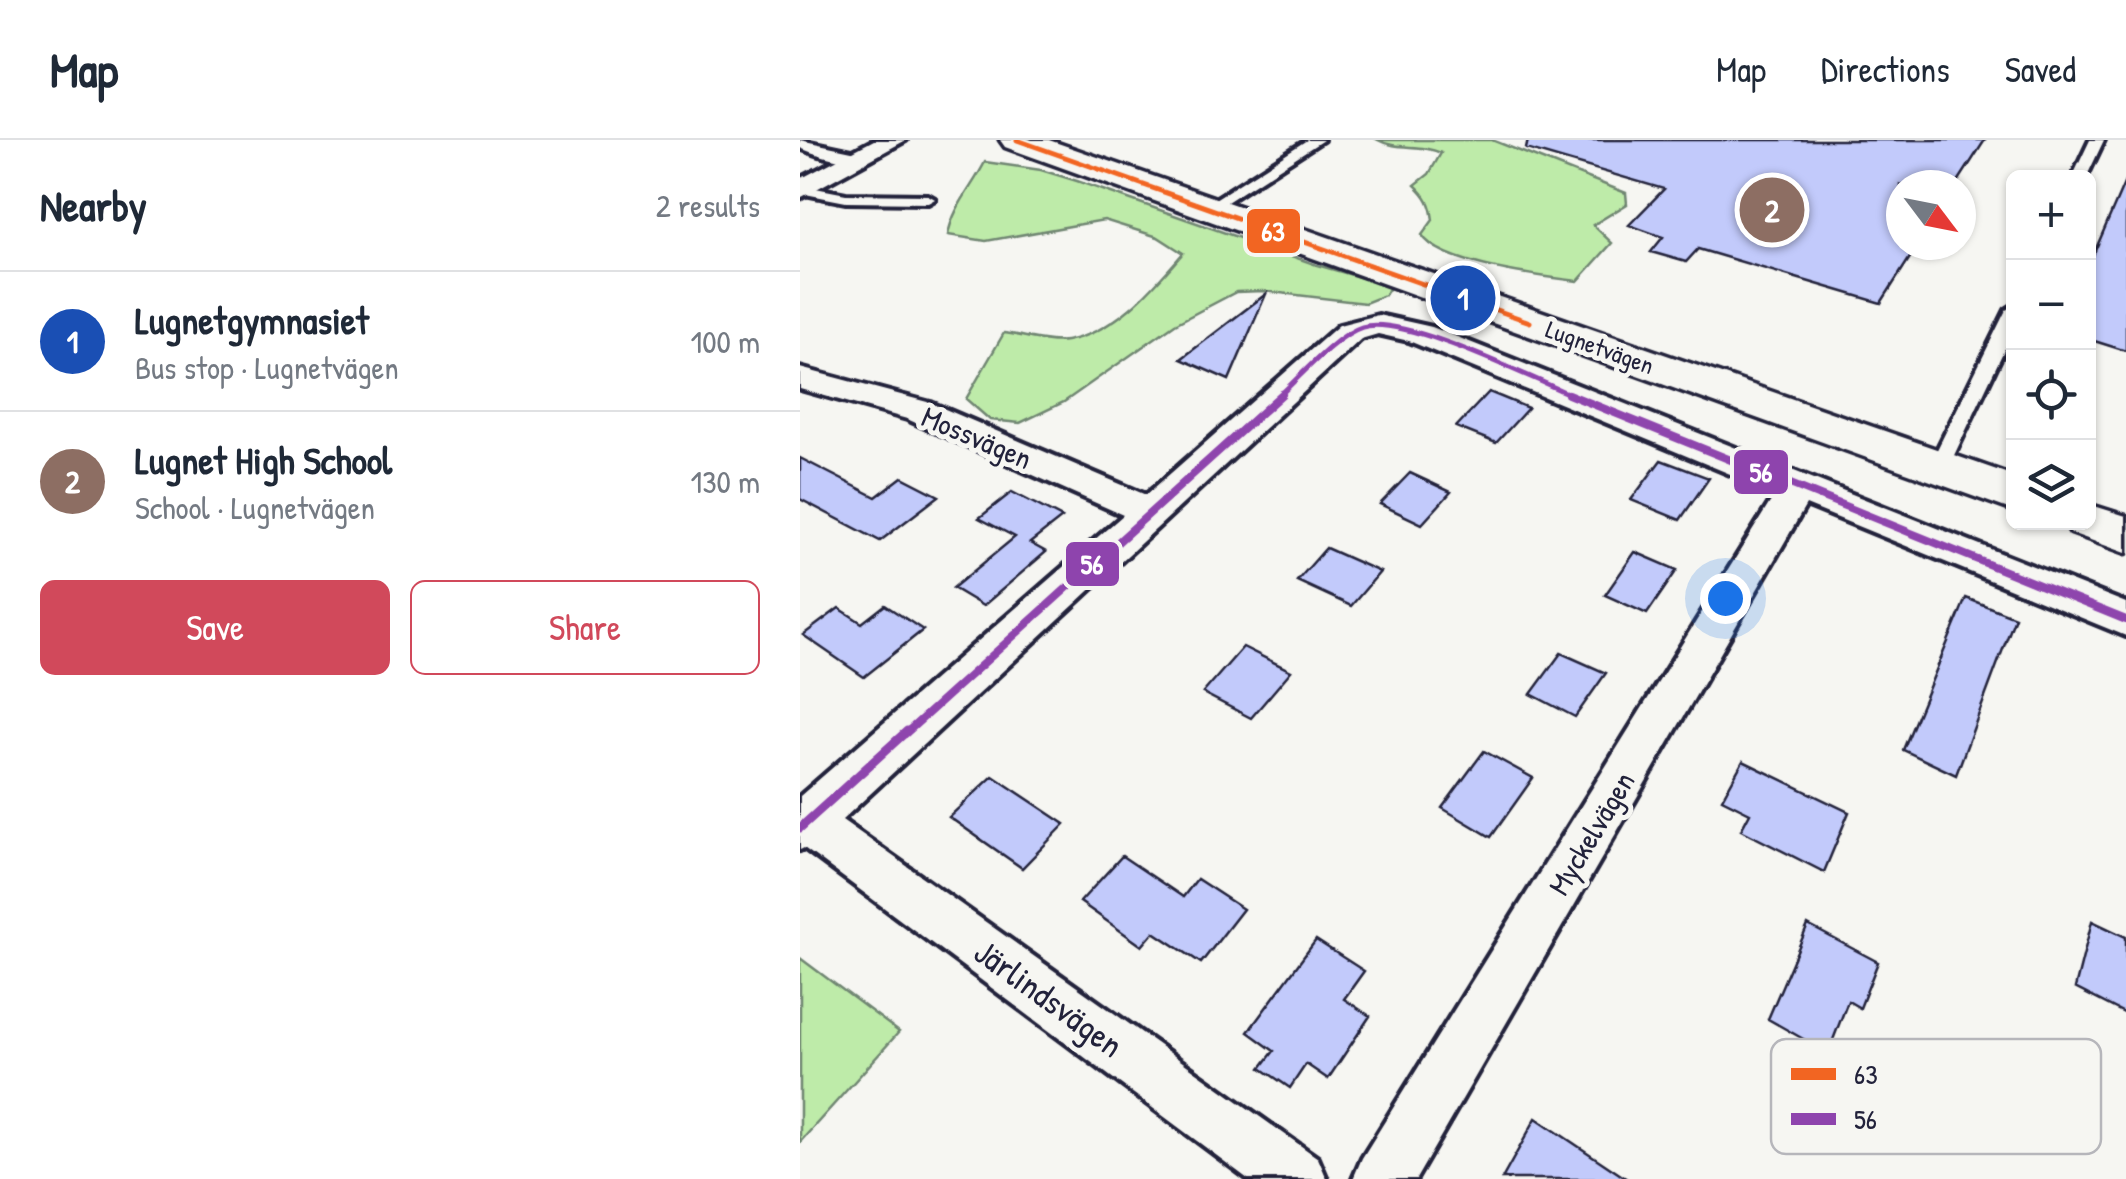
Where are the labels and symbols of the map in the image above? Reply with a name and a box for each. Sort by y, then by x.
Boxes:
north arrow [1886,170,1976,260]
pin: 2 [1740,172,1804,248]
line badge: 63 [1245,207,1302,255]
text: 63 [1261,212,1285,250]
pin: 1 [1430,260,1496,336]
street label: Lugnetvägen [1541,312,1659,382]
street label: Mossvägen [916,396,1038,478]
line badge: 56 [1732,448,1790,496]
text: 56 [1749,453,1773,491]
line badge: 56 [1064,540,1121,588]
text: 56 [1080,545,1104,583]
your location [1700,573,1751,624]
street label: Myckelvägen [1539,764,1643,902]
street label: Järlindsvägen [965,928,1133,1068]
legend [1771,1039,2101,1154]
text: 63 [1854,1055,1878,1093]
text: 56 [1854,1100,1877,1138]

